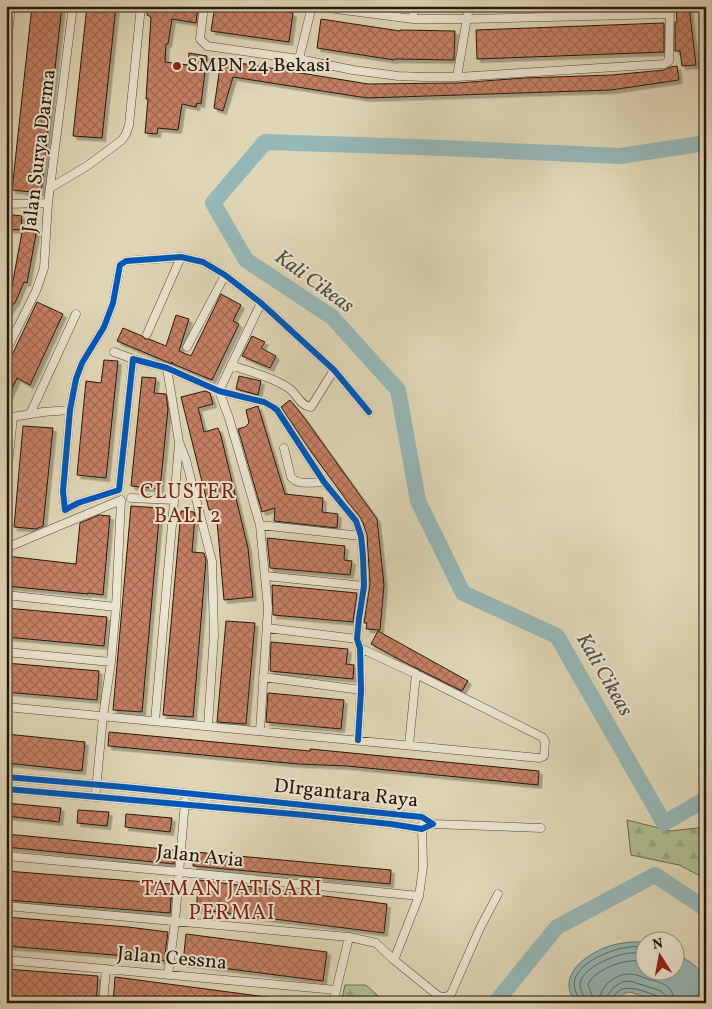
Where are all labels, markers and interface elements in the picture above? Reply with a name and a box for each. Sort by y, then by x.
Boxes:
place label: SMPN 24 Bekasi [187,52,331,80]
marker: SMPN 24 Bekasi [171,60,183,72]
street label: Jalan Surya Darma [16,68,64,234]
water label: Kali Cikeas [268,243,360,321]
district label: CLUSTER BALI 2 [140,478,236,531]
water label: Kali Cikeas [569,628,640,722]
street label: DIrgantara Raya [272,772,420,816]
street label: Jalan Avia [155,838,245,876]
district label: TAMAN JATISARI PERMAI [141,875,323,928]
north arrow [634,932,684,982]
text: N [651,934,665,955]
street label: Jalan Cessna [116,940,228,978]

